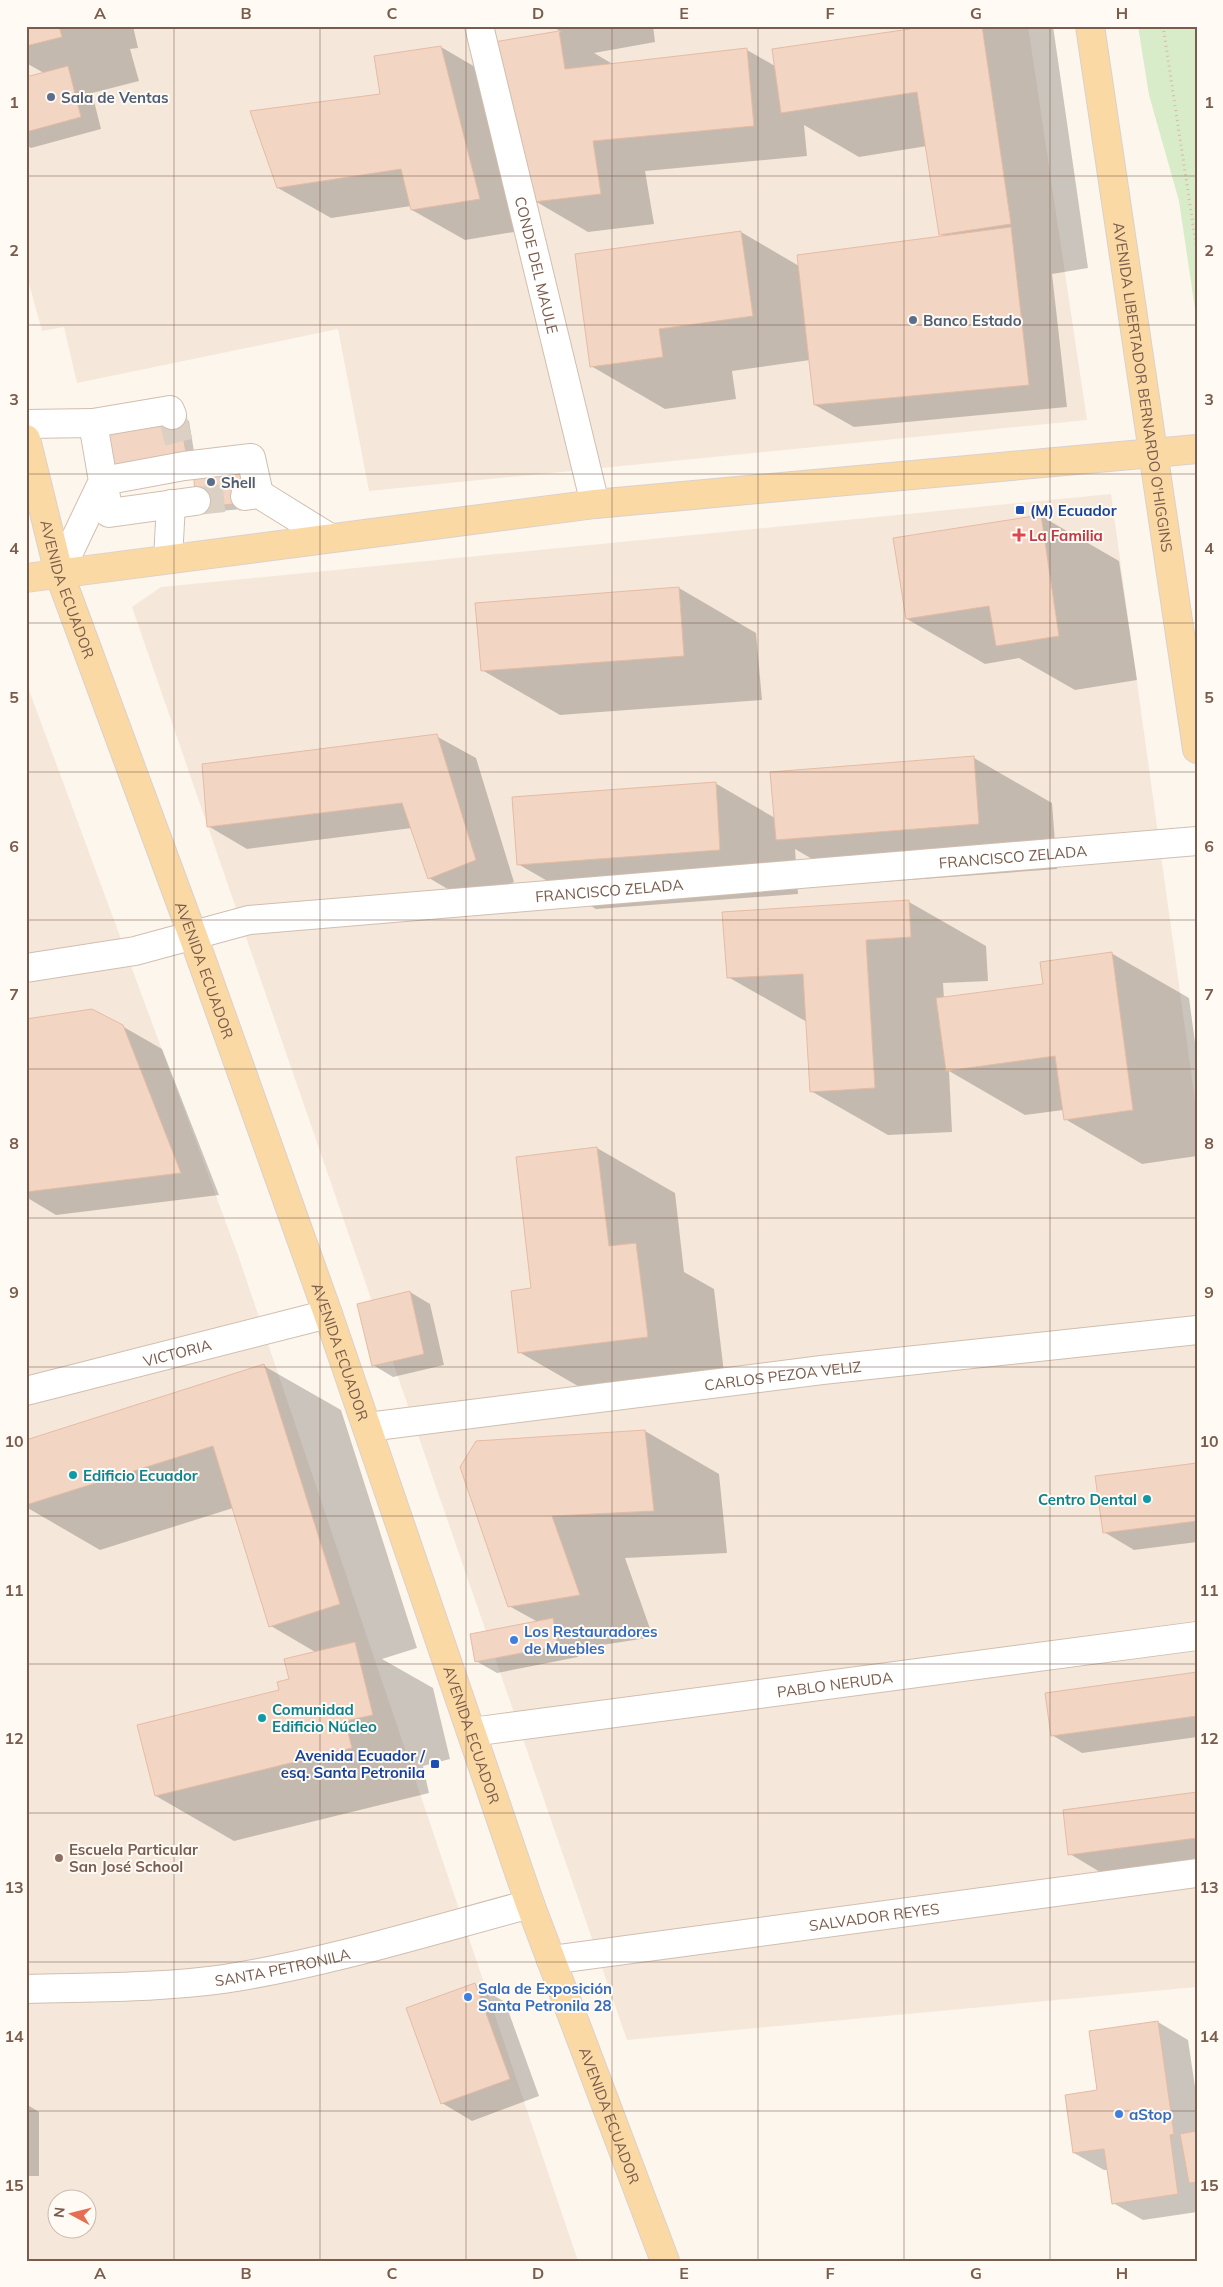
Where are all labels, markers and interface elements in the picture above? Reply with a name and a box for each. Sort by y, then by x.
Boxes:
text: A [94,3,106,23]
text: B [240,3,252,23]
text: C [387,3,398,23]
text: D [532,3,544,23]
text: E [679,3,689,23]
text: F [825,3,835,23]
text: G [970,3,982,23]
text: H [1116,3,1128,23]
place label: Sala de Ventas [61,88,169,107]
marker: Sala de Ventas [45,91,57,103]
text: 1 [9,92,19,112]
text: 1 [1204,92,1214,112]
street label: CONDE DEL MAULE [511,194,563,336]
street label: AVENIDA LIBERTADOR BERNARDO O'HIGGINS [1110,221,1177,553]
text: 2 [9,240,19,260]
text: 2 [1204,240,1214,260]
place label: Banco Estado [923,311,1022,330]
marker: Banco Estado [907,314,919,326]
text: 3 [9,389,19,409]
text: 3 [1204,389,1214,409]
place label: Shell [221,473,256,492]
marker: Shell [205,476,217,488]
place label: (M) Ecuador [1030,501,1117,520]
marker: (M) Ecuador [1014,504,1026,516]
street label: AVENIDA ECUADOR [37,518,99,661]
place label: La Familia [1029,526,1103,545]
marker: La Familia [1013,529,1025,541]
text: 4 [9,538,19,558]
text: 4 [1204,538,1214,558]
text: 5 [9,687,19,707]
text: 5 [1204,687,1214,707]
text: 6 [9,836,19,856]
text: 6 [1204,836,1214,856]
street label: FRANCISCO ZELADA [938,841,1088,872]
street label: FRANCISCO ZELADA [534,874,684,906]
street label: AVENIDA ECUADOR [172,899,238,1041]
text: 7 [9,984,19,1004]
text: 7 [1204,984,1214,1004]
text: 8 [9,1133,19,1153]
text: 8 [1204,1133,1214,1153]
street label: AVENIDA ECUADOR [308,1280,373,1423]
text: 9 [9,1282,19,1302]
text: 9 [1204,1282,1214,1302]
street label: VICTORIA [141,1335,213,1370]
street label: CARLOS PEZOA VELIZ [703,1356,862,1394]
text: 10 [4,1431,24,1451]
text: 10 [1199,1431,1219,1451]
place label: Edificio Ecuador [83,1466,198,1485]
marker: Edificio Ecuador [67,1469,79,1481]
place label: Centro Dental [1038,1490,1137,1509]
marker: Centro Dental [1141,1493,1153,1505]
text: 11 [4,1580,24,1600]
text: 11 [1199,1580,1219,1600]
place label: Los Restauradores de Muebles [524,1622,658,1658]
marker: Los Restauradores de Muebles [508,1634,520,1646]
street label: AVENIDA ECUADOR [440,1663,504,1806]
street label: PABLO NERUDA [776,1667,894,1701]
place label: Comunidad Edificio Núcleo [272,1700,377,1736]
marker: Comunidad Edificio Núcleo [256,1712,268,1724]
text: 12 [4,1728,24,1748]
text: 12 [1199,1728,1219,1748]
place label: Avenida Ecuador / esq. Santa Petronila [281,1746,426,1782]
marker: Avenida Ecuador / esq. Santa Petronila [429,1758,441,1770]
place label: Escuela Particular San José School [69,1840,198,1876]
marker: Escuela Particular San José School [53,1852,65,1864]
text: 13 [4,1877,24,1897]
text: 13 [1199,1877,1219,1897]
street label: SALVADOR REYES [808,1898,940,1935]
street label: SANTA PETRONILA [214,1944,352,1990]
place label: Sala de Exposición Santa Petronila 28 [478,1979,612,2015]
marker: Sala de Exposición Santa Petronila 28 [462,1991,474,2003]
text: 14 [4,2026,24,2046]
text: 14 [1199,2026,1219,2046]
street label: AVENIDA ECUADOR [575,2044,644,2187]
place label: aStop [1129,2105,1172,2124]
marker: aStop [1113,2108,1125,2120]
text: 15 [4,2175,24,2195]
text: 15 [1199,2175,1219,2195]
north arrow [48,2190,98,2240]
text: N [50,2206,69,2219]
text: A [94,2263,106,2283]
text: B [240,2263,252,2283]
text: C [387,2263,398,2283]
text: D [532,2263,544,2283]
text: E [679,2263,689,2283]
text: F [825,2263,835,2283]
text: G [970,2263,982,2283]
text: H [1116,2263,1128,2283]

